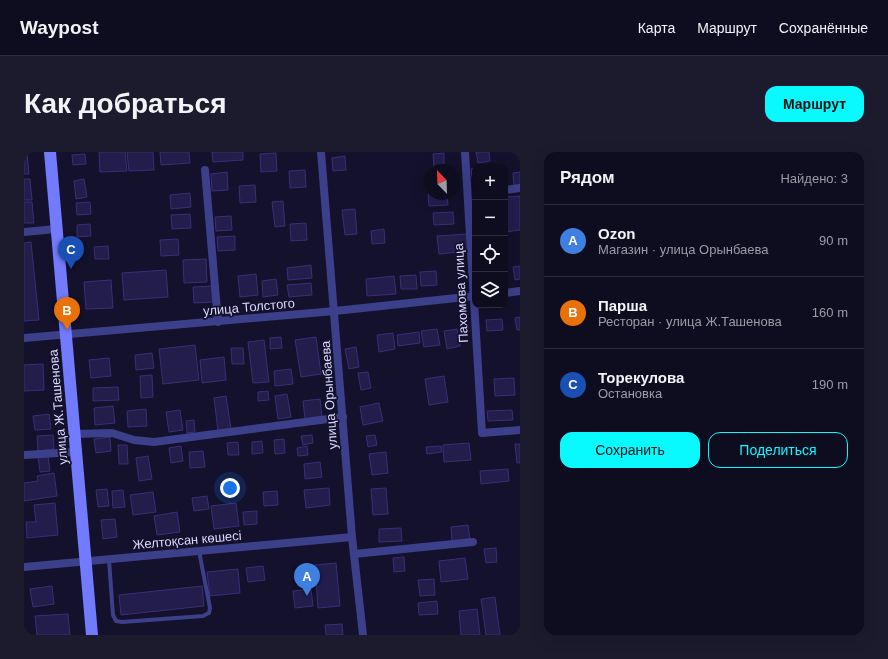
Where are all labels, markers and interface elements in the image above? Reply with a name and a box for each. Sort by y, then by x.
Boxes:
text: Waypost [20,17,98,38]
text: Карта [638,20,675,36]
text: Маршрут [697,20,757,36]
text: Сохранённые [779,20,868,36]
button: Маршрут [765,86,864,122]
text: Как добраться [24,88,226,119]
north arrow [424,164,460,200]
map controls [472,164,508,308]
button: + [472,164,508,200]
text: Рядом [560,168,615,187]
text: Найдено: 3 [780,171,848,186]
button: − [472,200,508,236]
text: Ozon [598,225,636,242]
text: A [568,233,578,248]
text: 90 m [819,233,848,248]
pin: C [58,236,84,269]
button: locate [472,236,508,272]
street label: Пахомова улица [451,242,471,343]
text: Магазин · улица Орынбаева [598,242,769,257]
button: layers [472,272,508,308]
street label: улица Толстого [203,296,295,318]
pin: B [54,297,80,330]
text: Парша [598,297,647,314]
text: B [568,305,578,320]
text: 160 m [812,305,848,320]
text: Ресторан · улица Ж.Ташенова [598,314,782,329]
street label: улица Орынбаева [318,339,340,450]
street label: улица Ж.Ташенова [45,348,71,465]
text: Торекулова [598,369,684,386]
text: C [568,377,578,392]
text: 190 m [812,377,848,392]
text: Остановка [598,386,662,401]
button: Сохранить [560,432,700,468]
button: Поделиться [708,432,848,468]
your location [220,478,240,498]
street label: Желтоқсан көшесі [132,528,242,552]
pin: A [294,563,320,596]

